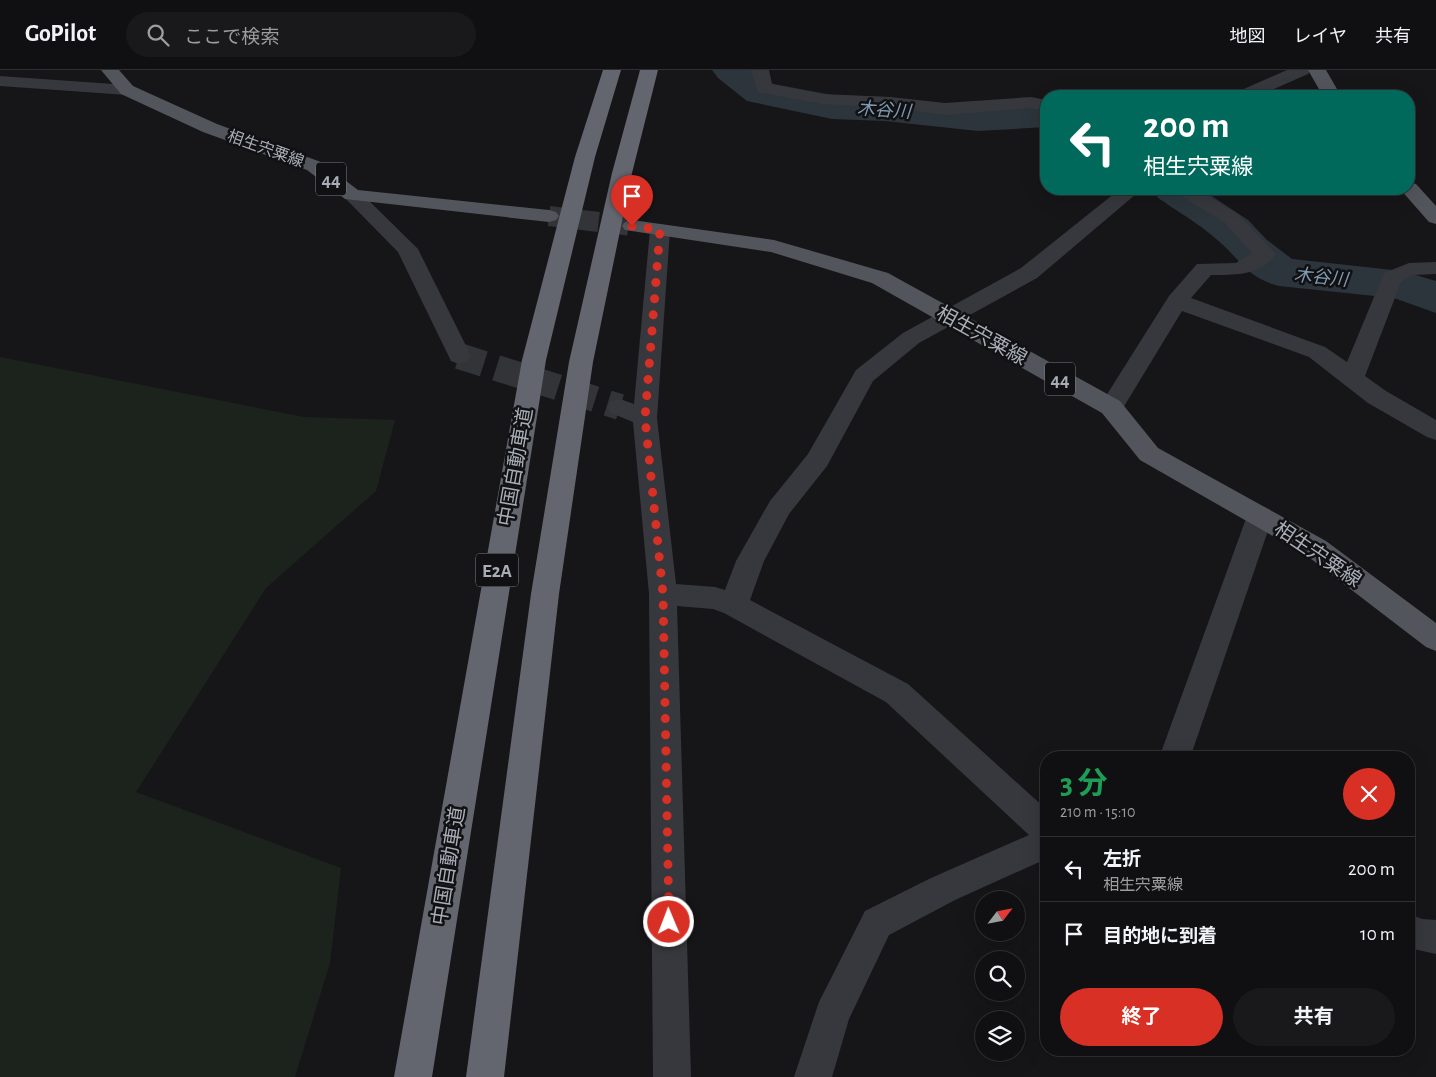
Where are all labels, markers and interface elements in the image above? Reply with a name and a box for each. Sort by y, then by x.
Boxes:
search box [126,12,476,57]
icon: search [144,21,172,49]
text: GoPilot [25,22,96,46]
text: ここで検索 [184,28,279,47]
text: 地図 [1230,28,1266,46]
text: レイヤ [1294,28,1347,46]
text: 共有 [1375,28,1411,46]
water label: 木谷川 [856,98,914,122]
text: 200 m [1143,109,1230,144]
icon: left [1060,110,1125,175]
street label: 相生宍粟線 [225,127,306,170]
text: 相生宍粟線 [1143,156,1253,178]
road number: 44 [316,162,346,196]
pin [611,175,653,226]
icon: arrive [618,182,646,210]
water label: 木谷川 [1293,264,1351,290]
street label: 相生宍粟線 [933,301,1031,369]
road number: 44 [1045,362,1075,396]
street label: 中国自動車道 [495,406,536,528]
street label: 相生宍粟線 [1270,517,1366,591]
road number: E2A [476,554,518,586]
button: close [1343,768,1395,820]
text: 3 分 [1060,769,1107,799]
text: 210 m · 15:10 [1060,804,1135,820]
street label: 中国自動車道 [429,805,468,927]
text: 左折 [1103,850,1141,869]
icon: left [1060,855,1088,883]
text: 200 m [1348,860,1395,879]
text: 相生宍粟線 [1103,877,1183,893]
north arrow [975,891,1025,941]
map controls [975,891,1025,1061]
position arrow [642,895,694,947]
icon: arrive [1060,920,1088,948]
text: 10 m [1360,925,1395,944]
text: 目的地に到着 [1103,927,1217,946]
button: search [975,951,1025,1001]
button: 終了 [1060,988,1223,1046]
button: 共有 [1233,988,1395,1046]
button: layers [975,1011,1025,1061]

